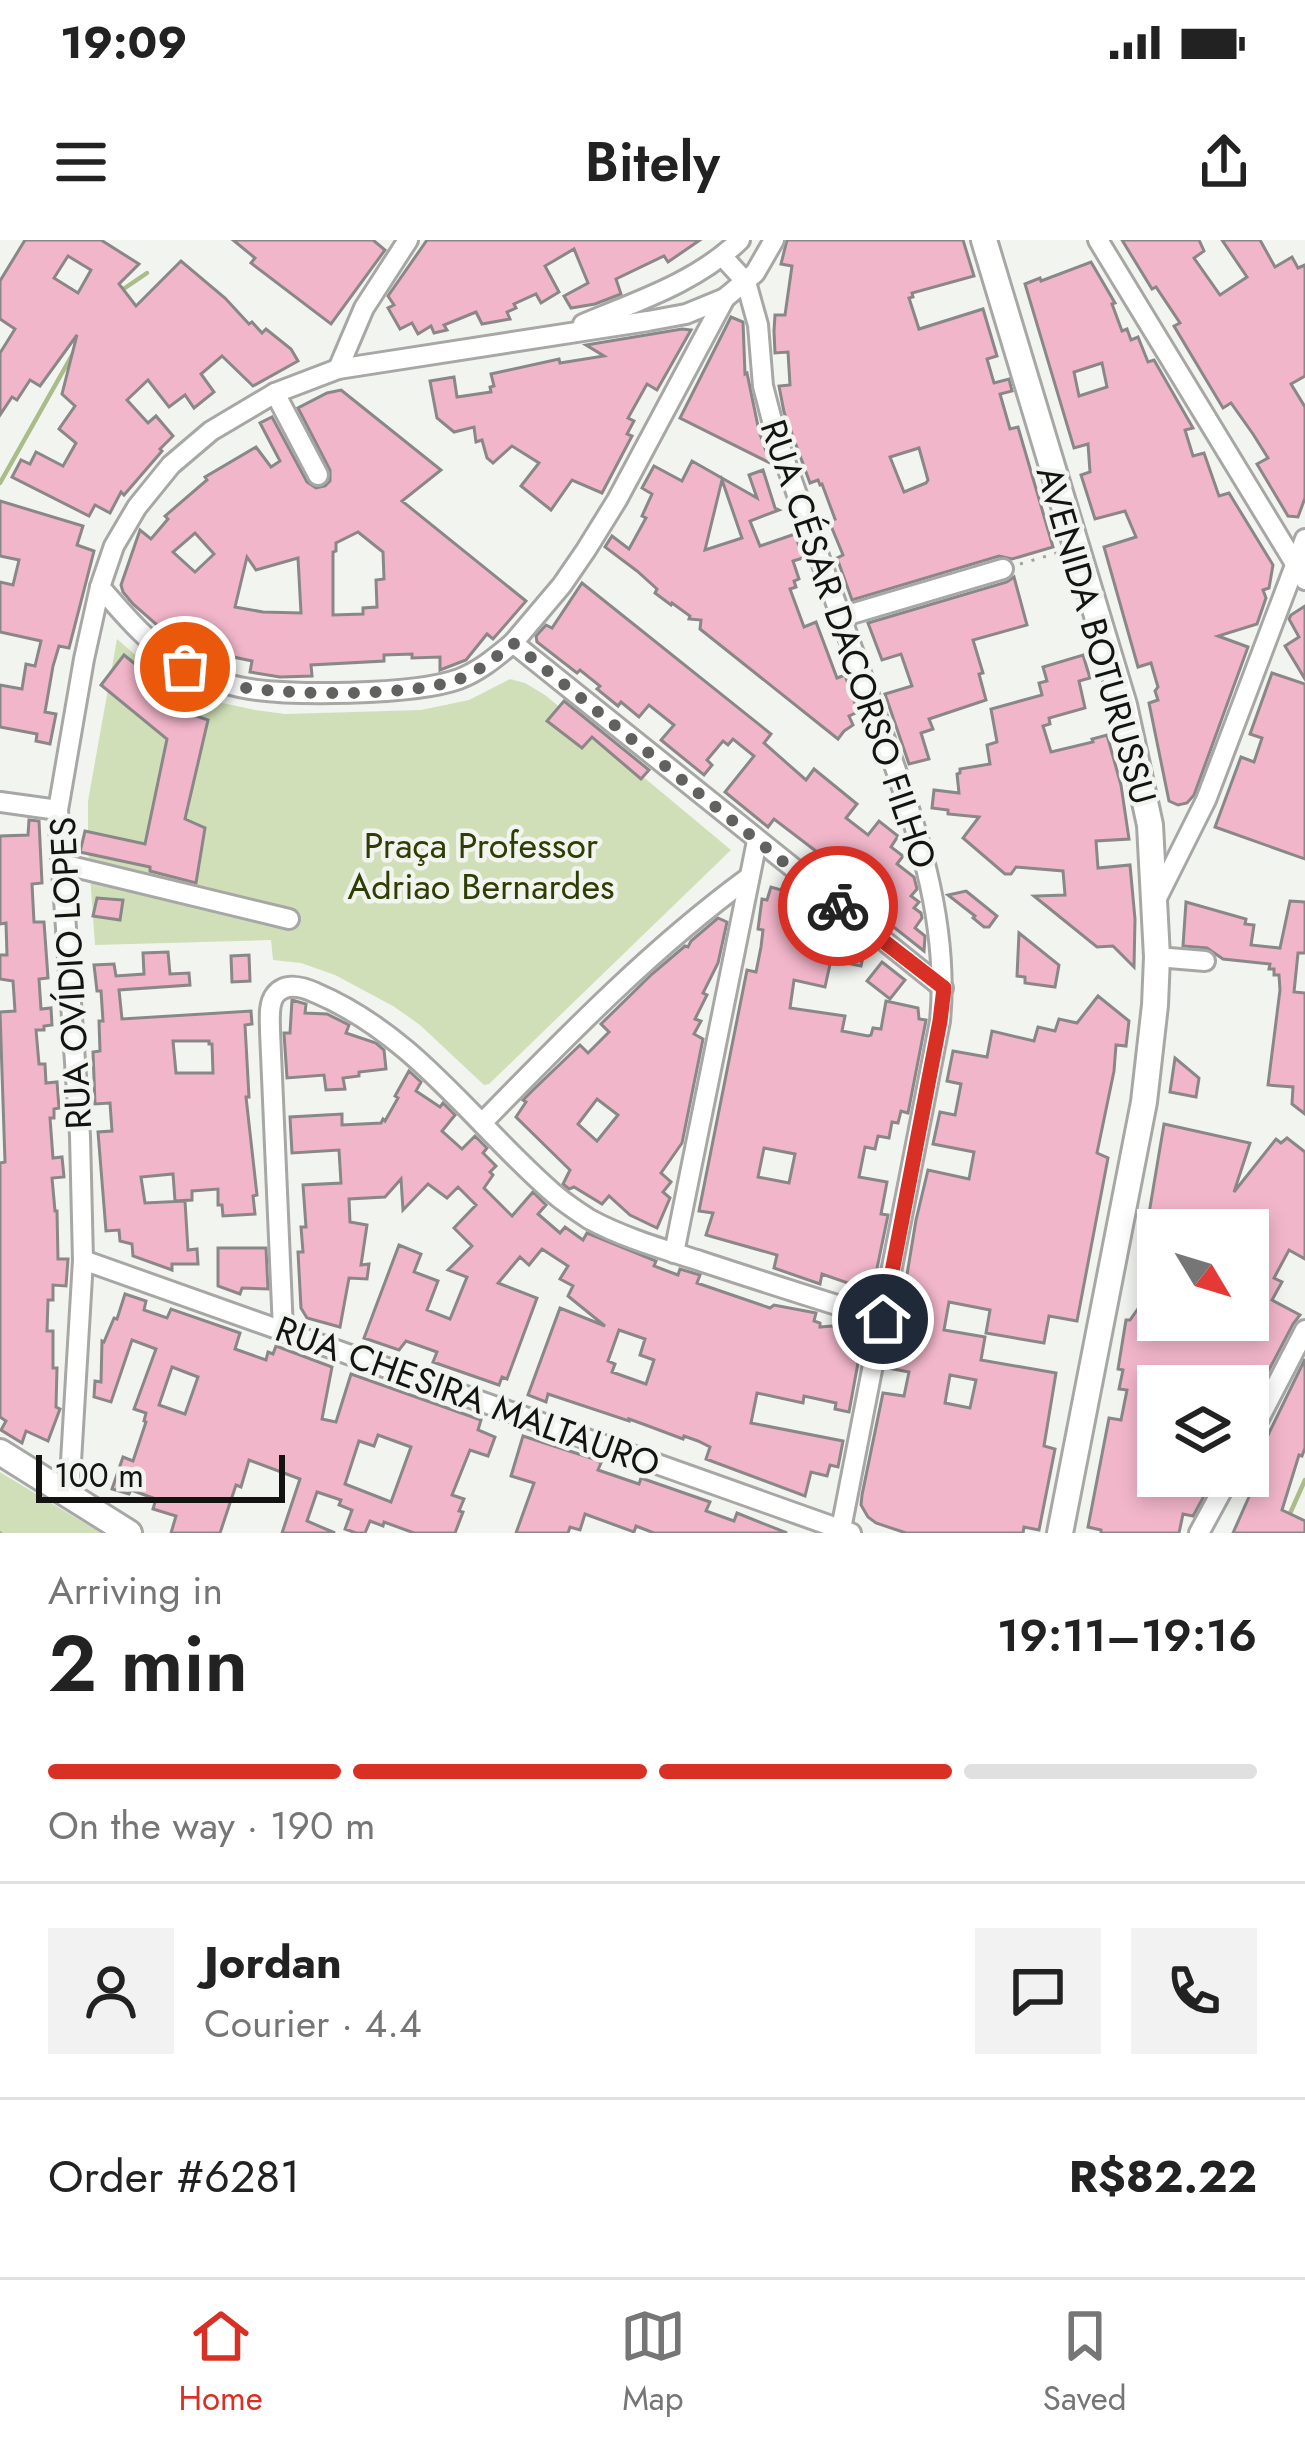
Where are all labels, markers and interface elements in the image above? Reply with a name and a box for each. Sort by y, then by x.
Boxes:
text: 19:09 [60,10,187,75]
text: Bitely [585,123,720,201]
icon: menu [48,129,114,195]
icon: share [1191,129,1257,195]
street label: RUA CÉSAR DACORSO FILHO [748,413,950,875]
street label: AVENIDA BOTURUSSU [1024,460,1170,810]
pin [134,616,236,718]
icon: bag [152,634,218,700]
street label: RUA OVÍDIO LOPES [36,816,104,1130]
park label: Praça Professor Adriao Bernardes [348,819,614,912]
courier [778,846,898,966]
icon: bike [805,873,871,939]
north arrow [1137,1209,1269,1341]
map controls [1137,1209,1269,1497]
pin [832,1268,934,1370]
icon: home [850,1286,916,1352]
street label: RUA CHESIRA MALTAURO [269,1302,667,1490]
button: layers [1137,1365,1269,1497]
scale bar [36,1449,285,1502]
text: 100 m [54,1452,144,1499]
text: Arriving in [48,1562,223,1619]
text: 19:11–19:16 [997,1603,1257,1668]
text: 2 min [48,1608,248,1720]
text: On the way · 190 m [48,1797,375,1854]
button: person [48,1928,174,2054]
button: chat [975,1928,1101,2054]
button: phone [1131,1928,1257,2054]
text: Jordan [204,1930,342,1995]
text: Courier · 4.4 [204,1995,422,2052]
text: Order #6281 [48,2144,300,2209]
text: R$82.22 [1069,2144,1257,2209]
tab: Home [179,2303,263,2422]
tab: Map [620,2303,686,2422]
tab: Saved [1043,2303,1126,2422]

